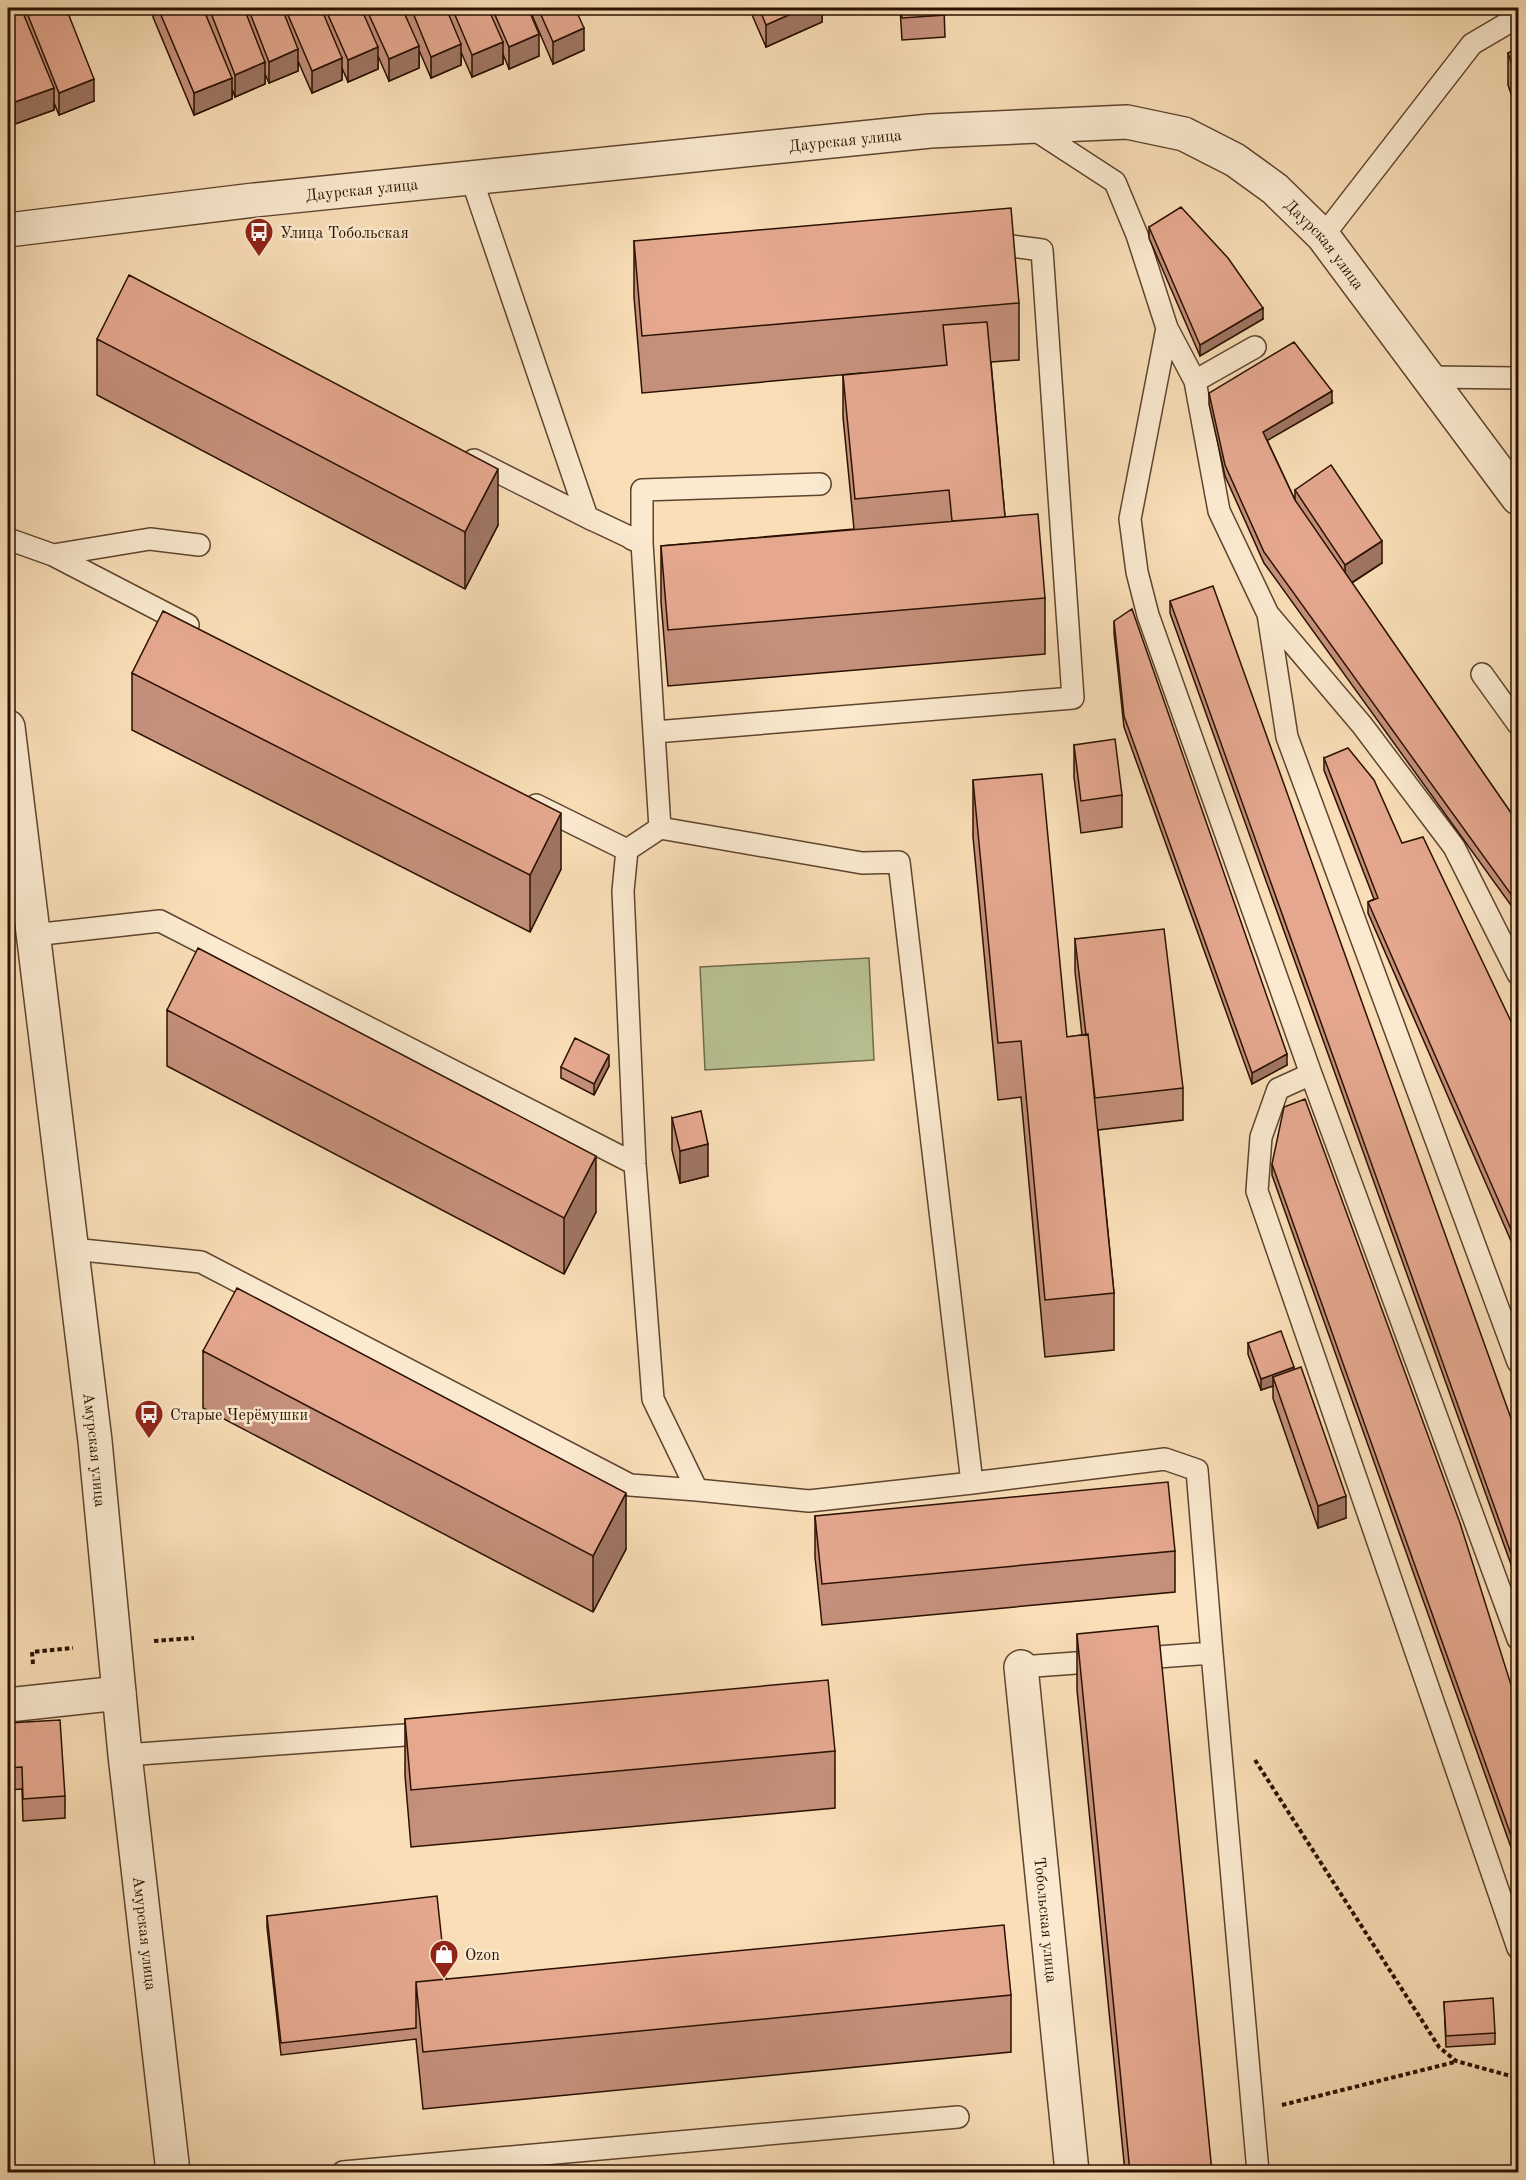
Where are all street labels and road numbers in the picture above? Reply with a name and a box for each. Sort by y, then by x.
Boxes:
street label: Даурская улица [788,128,903,155]
street label: Даурская улица [305,177,419,205]
street label: Даурская улица [1281,197,1366,293]
street label: Амурская улица [79,1392,107,1508]
street label: Тобольская улица [1030,1856,1059,1984]
street label: Амурская улица [129,1875,158,1991]

